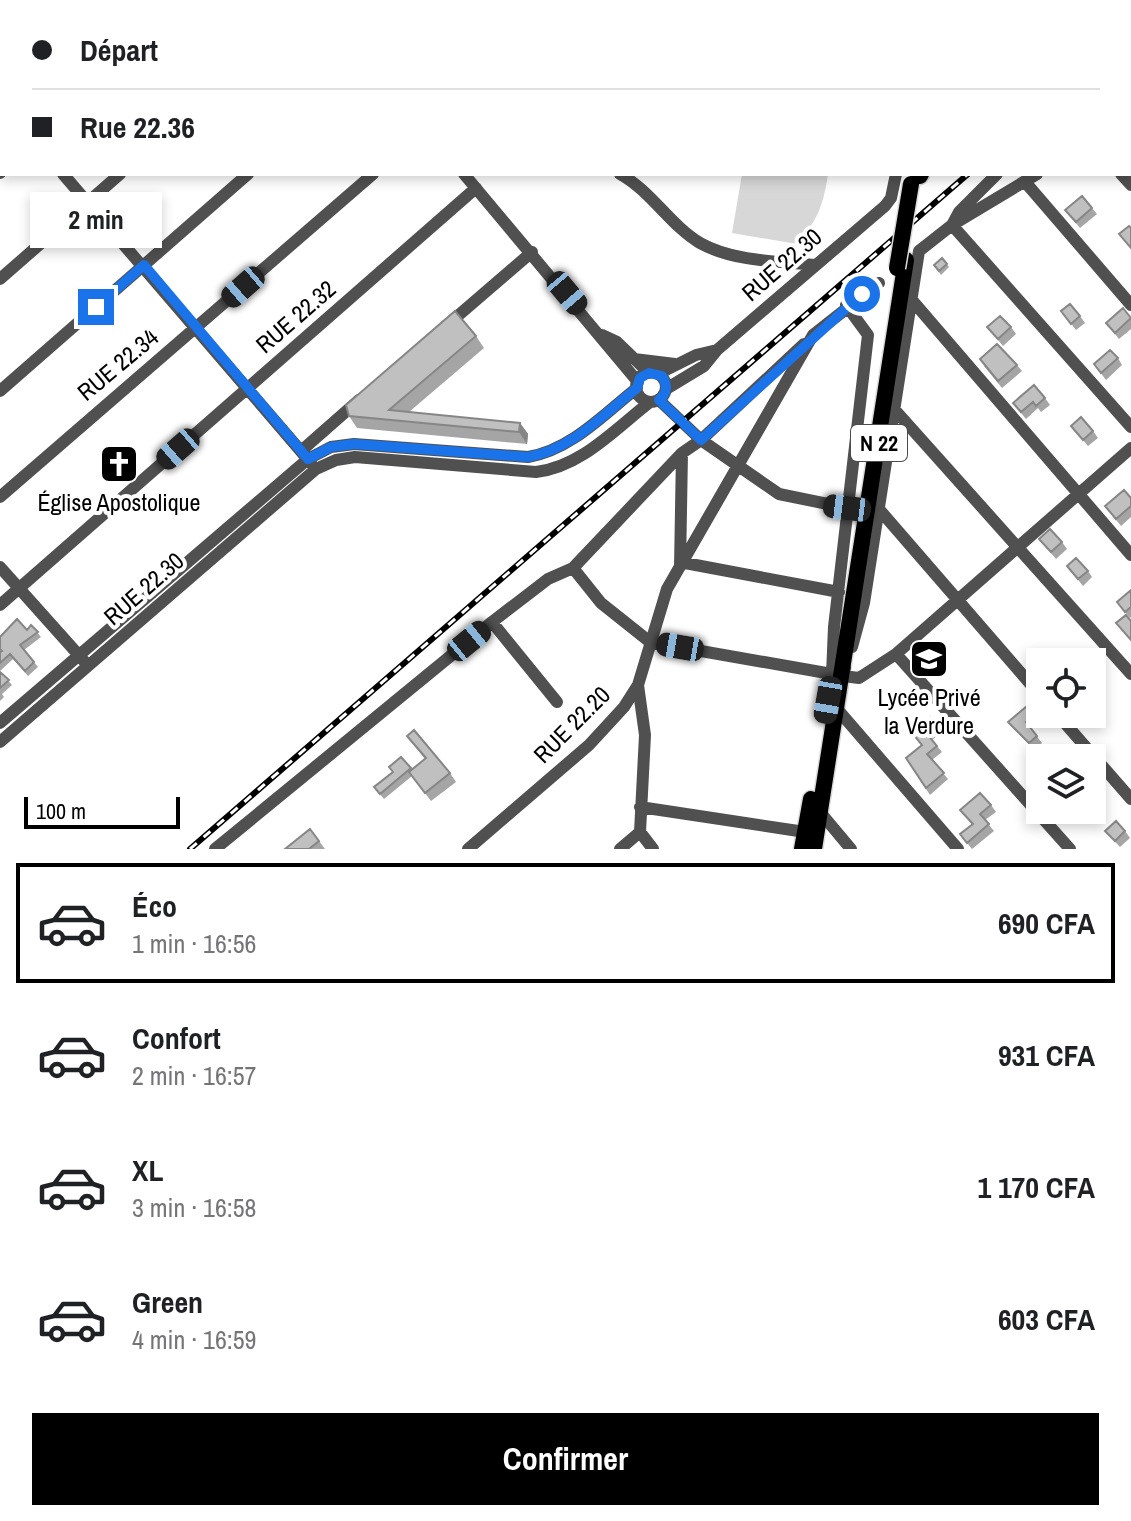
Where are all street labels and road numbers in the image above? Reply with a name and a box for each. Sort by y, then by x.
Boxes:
street label: RUE 22.30 [735,221,828,308]
street label: RUE 22.32 [249,273,342,360]
street label: RUE 22.34 [70,321,165,407]
road number: N 22 [851,425,907,461]
street label: RUE 22.30 [97,545,190,632]
street label: RUE 22.20 [526,679,617,770]

